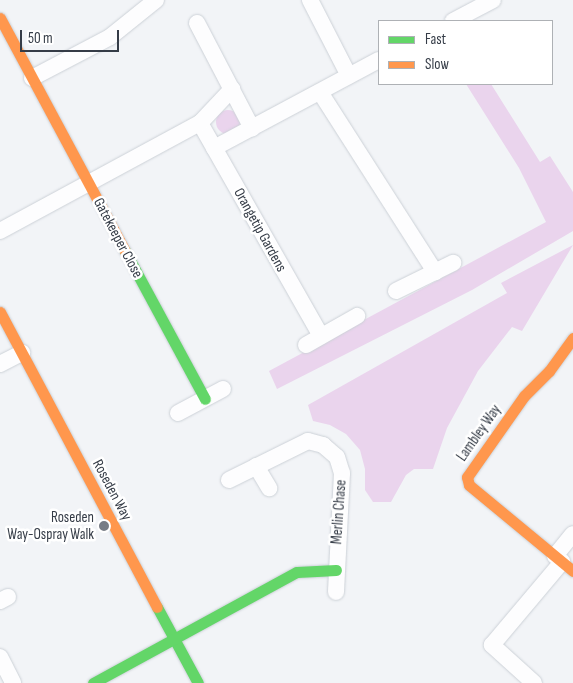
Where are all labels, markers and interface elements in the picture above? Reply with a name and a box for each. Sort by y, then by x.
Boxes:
scale bar [22,20,121,52]
legend [378,20,553,85]
text: 50 m [28,29,53,48]
text: Fast [425,30,446,49]
text: Slow [425,55,449,74]
street label: Orangetip Gardens [230,185,290,275]
street label: Gatekeeper Close [89,195,147,281]
street label: Lambley Way [453,401,505,465]
street label: Roseden Way [88,457,136,523]
street label: Merlin Chase [328,479,350,545]
place label: Roseden Way-Ospray Walk [7,508,94,543]
marker: Roseden Way-Ospray Walk [98,520,110,532]

